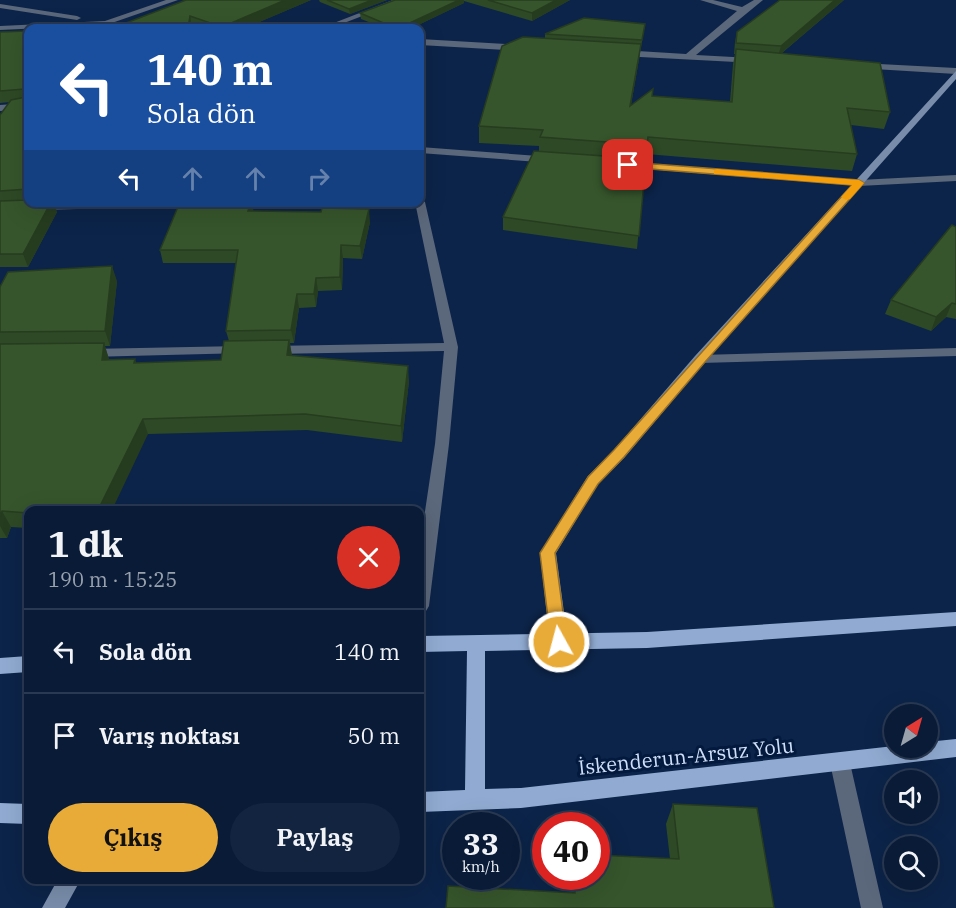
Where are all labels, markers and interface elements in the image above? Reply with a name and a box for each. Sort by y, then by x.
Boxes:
text: 140 m [147,42,273,97]
icon: left [48,48,126,126]
text: Sola dön [147,95,256,130]
pin [602,139,653,190]
icon: arrive [611,148,644,181]
icon: left [113,162,146,195]
icon: ahead [176,162,209,195]
icon: ahead [239,162,272,195]
icon: right [302,162,335,195]
text: 1 dk [48,520,123,567]
button: close [337,526,400,589]
text: 190 m · 15:25 [48,566,177,593]
position arrow [527,610,591,674]
icon: left [48,635,81,668]
text: Sola dön [99,637,192,666]
text: 140 m [334,637,400,666]
north arrow [884,704,938,758]
map controls [884,704,938,890]
icon: arrive [48,719,81,752]
text: Varış noktası [99,721,240,750]
text: 50 m [348,721,400,750]
street label: İskenderun-Arsuz Yolu [577,731,795,781]
button: sound [884,770,938,824]
button: Çıkış [48,803,218,872]
button: Paylaş [230,803,400,872]
speed limit sign: 40 [532,812,610,890]
text: 33 [463,824,499,863]
button: search [884,836,938,890]
text: km/h [462,857,500,876]

